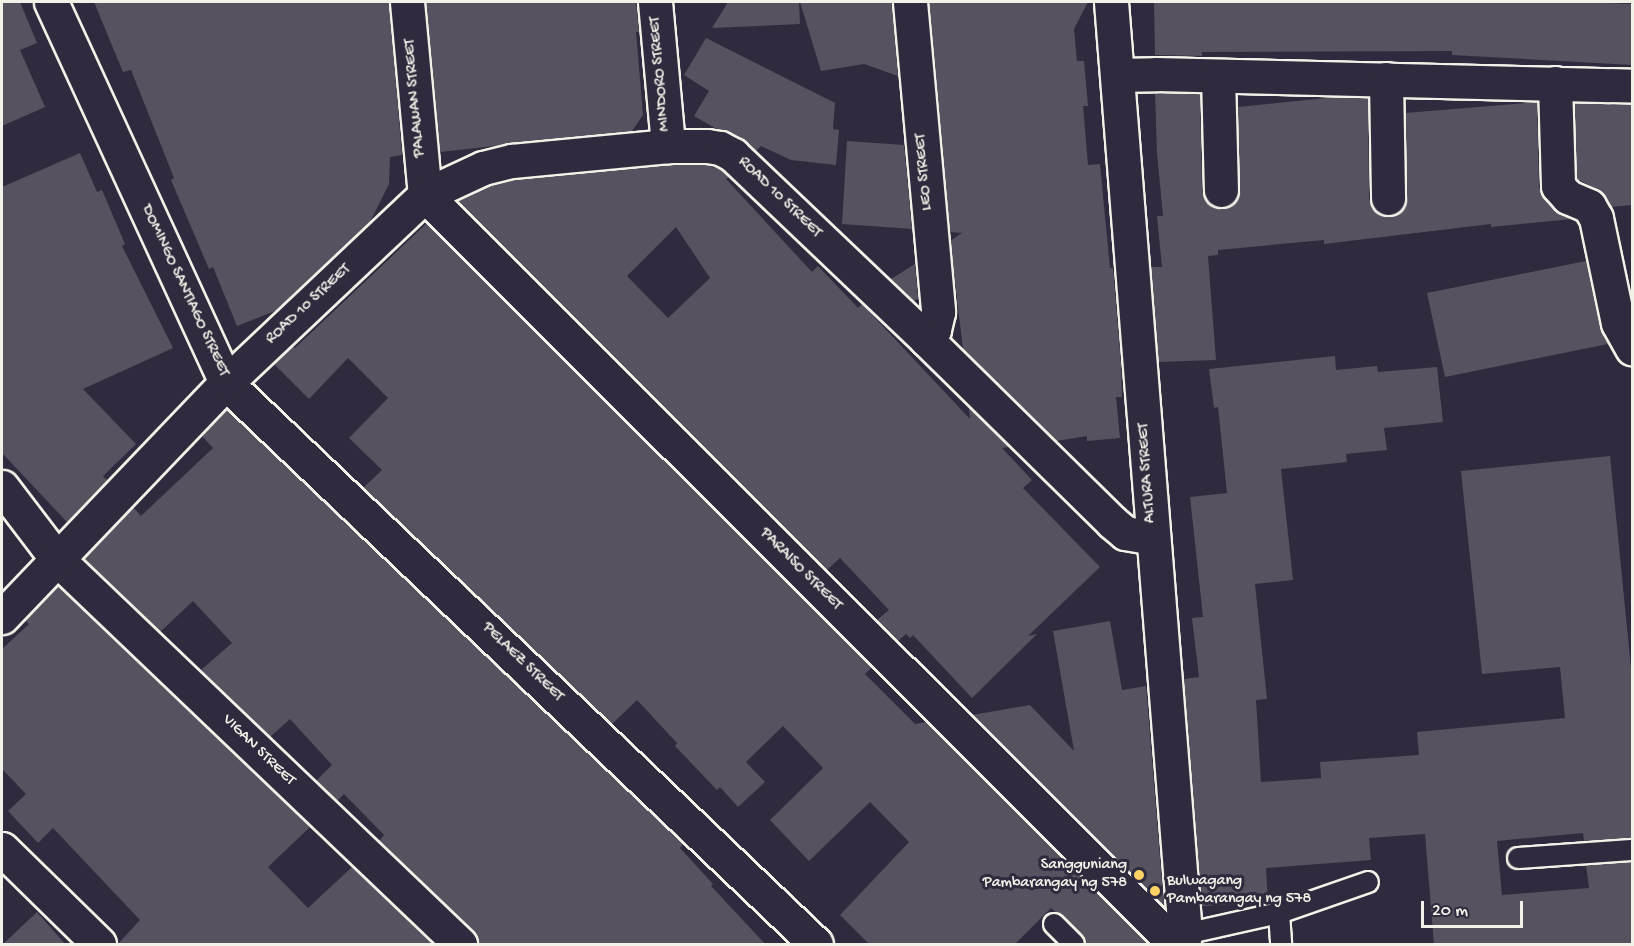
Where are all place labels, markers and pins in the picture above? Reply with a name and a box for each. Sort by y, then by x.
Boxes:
place label: Sangguniang Pambarangay ng 578 [983,856,1127,894]
marker: Sangguniang Pambarangay ng 578 [1132,868,1146,882]
place label: Bulwagang Pambarangay ng 578 [1167,872,1311,910]
marker: Bulwagang Pambarangay ng 578 [1148,884,1162,898]

